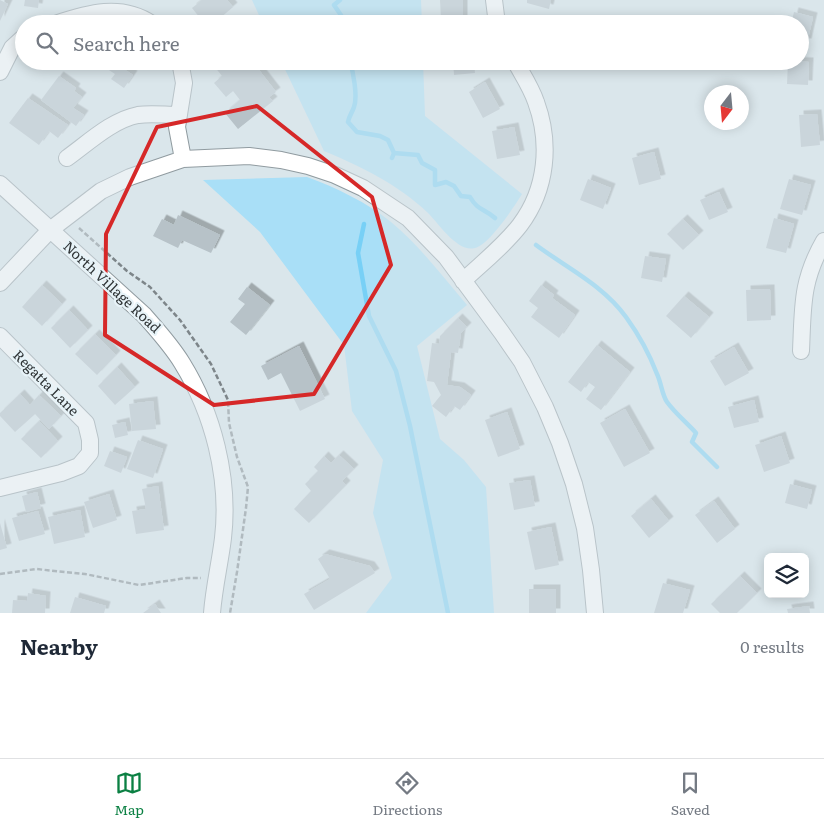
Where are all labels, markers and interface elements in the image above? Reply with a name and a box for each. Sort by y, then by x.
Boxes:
search box [15,15,809,70]
icon: search [33,29,61,57]
text: Search here [73,29,180,57]
north arrow [704,85,749,130]
street label: North Village Road [60,236,166,337]
street label: Regatta Lane [9,345,84,420]
map controls [764,553,809,598]
button: layers [764,553,809,598]
text: Nearby [20,630,98,661]
text: 0 results [740,634,804,658]
tab: Map [114,769,144,819]
tab: Directions [372,769,442,819]
tab: Saved [671,769,710,819]

